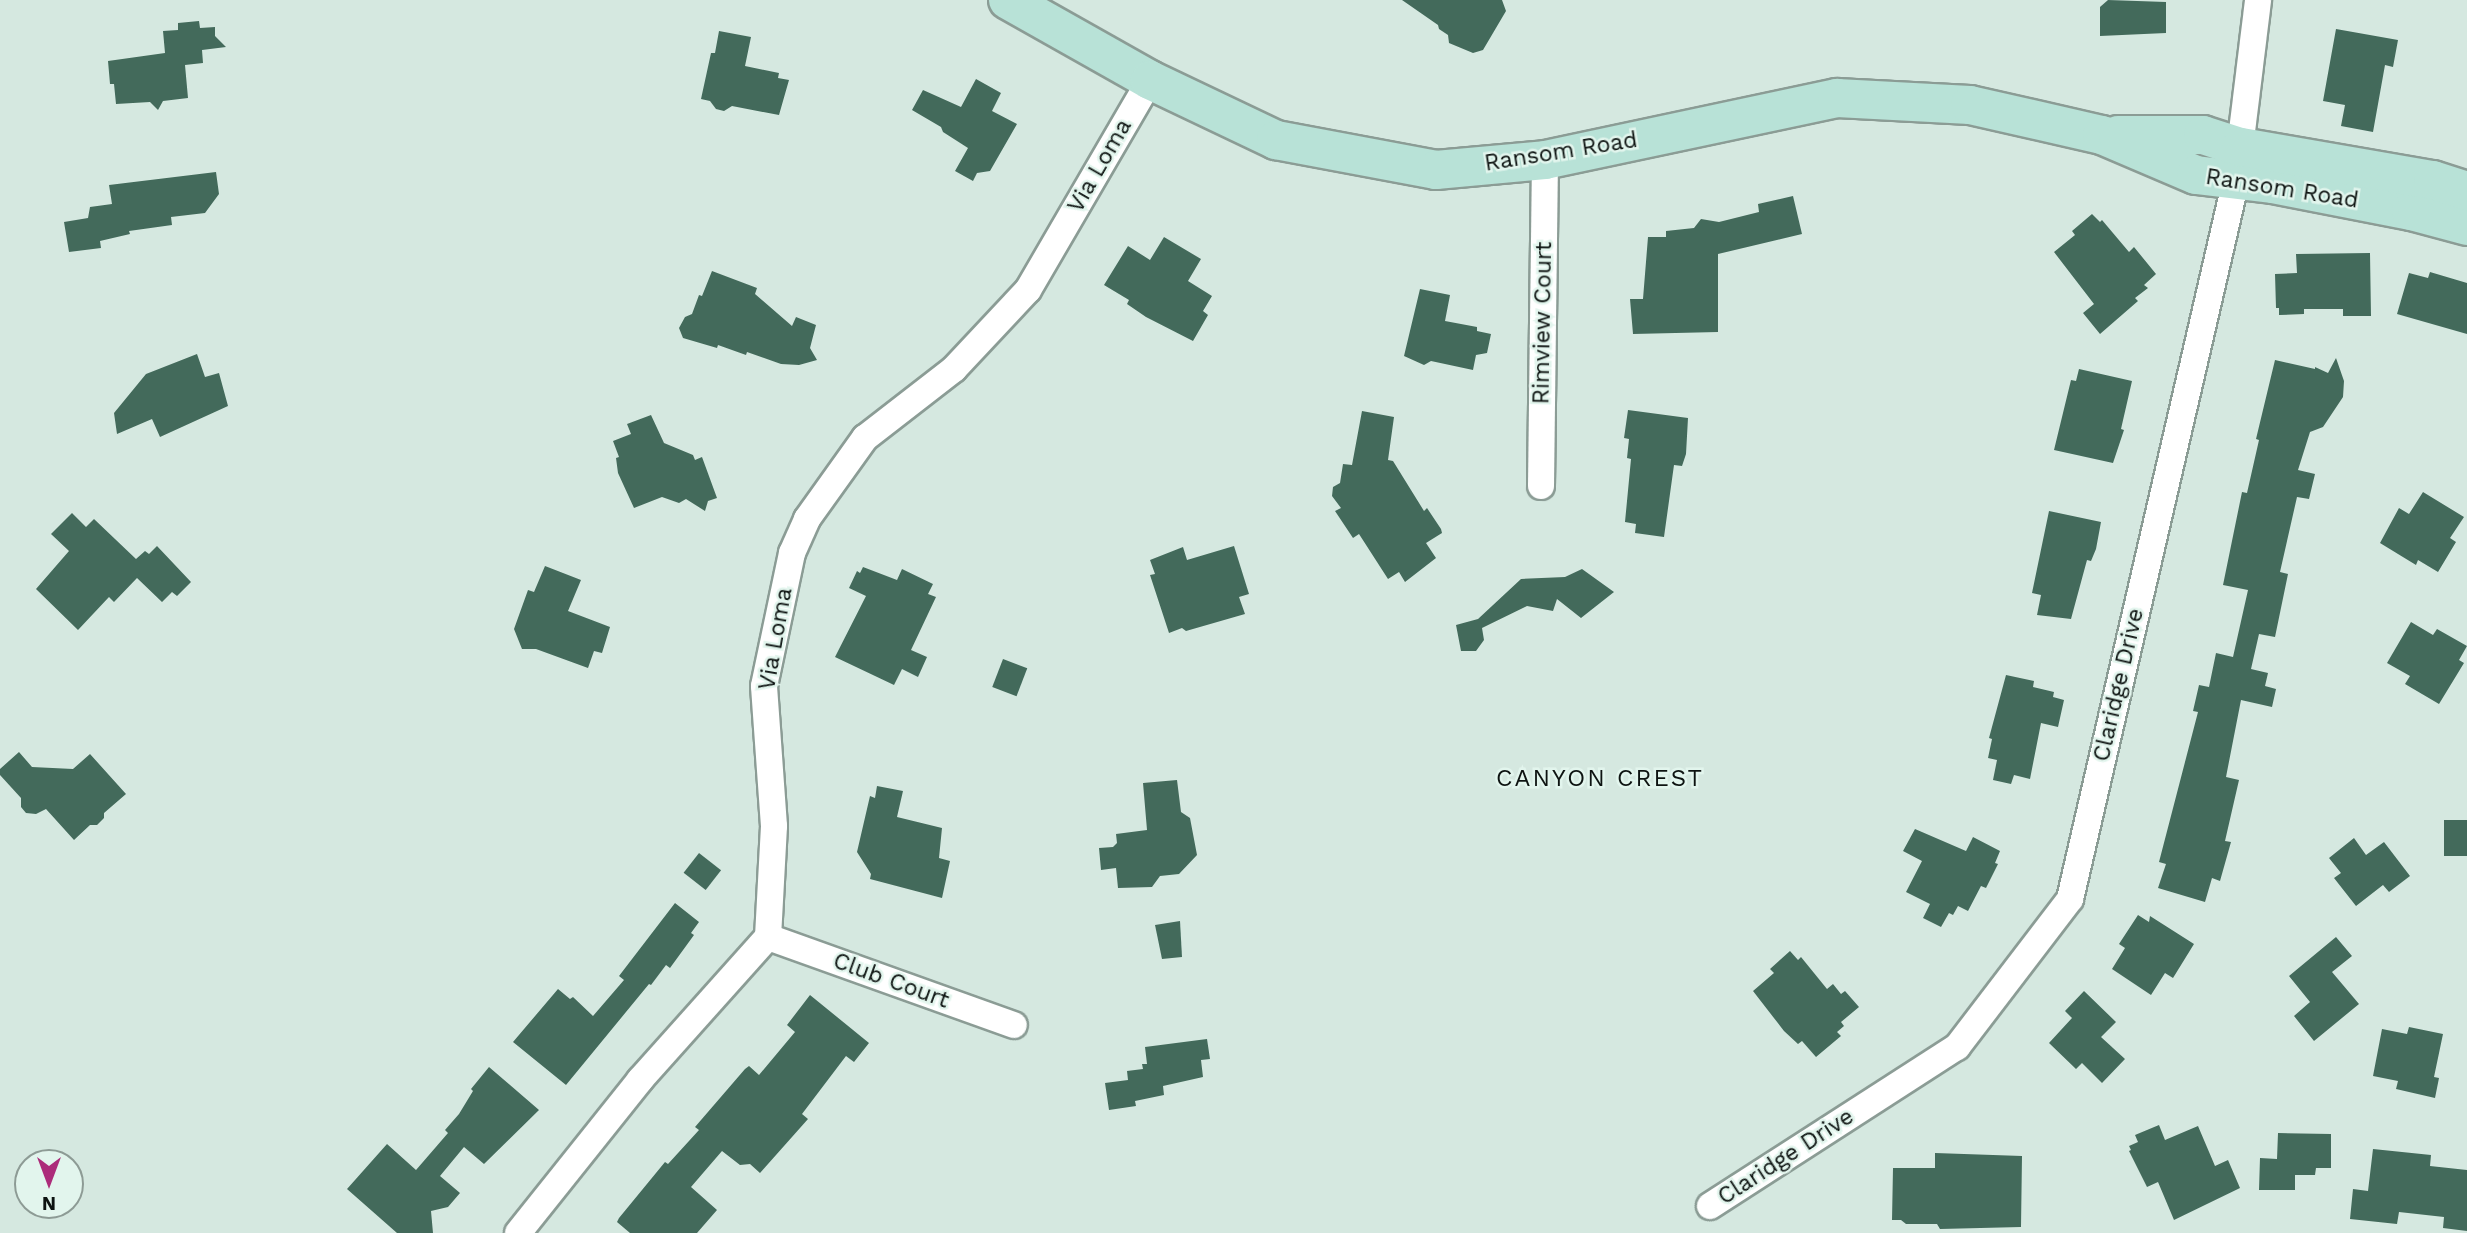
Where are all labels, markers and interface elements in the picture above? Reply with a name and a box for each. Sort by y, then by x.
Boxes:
street label: Via Loma [1062,114,1138,218]
street label: Ransom Road [1483,126,1639,178]
street label: Ransom Road [2204,163,2360,215]
street label: Rimview Court [1528,241,1558,405]
street label: Via Loma [753,585,799,693]
street label: Claridge Drive [2088,606,2150,764]
district label: CANYON CREST [1498,765,1702,793]
street label: Club Court [829,947,953,1015]
street label: Claridge Drive [1713,1103,1859,1211]
north arrow [14,1149,84,1219]
text: N [42,1192,56,1215]

